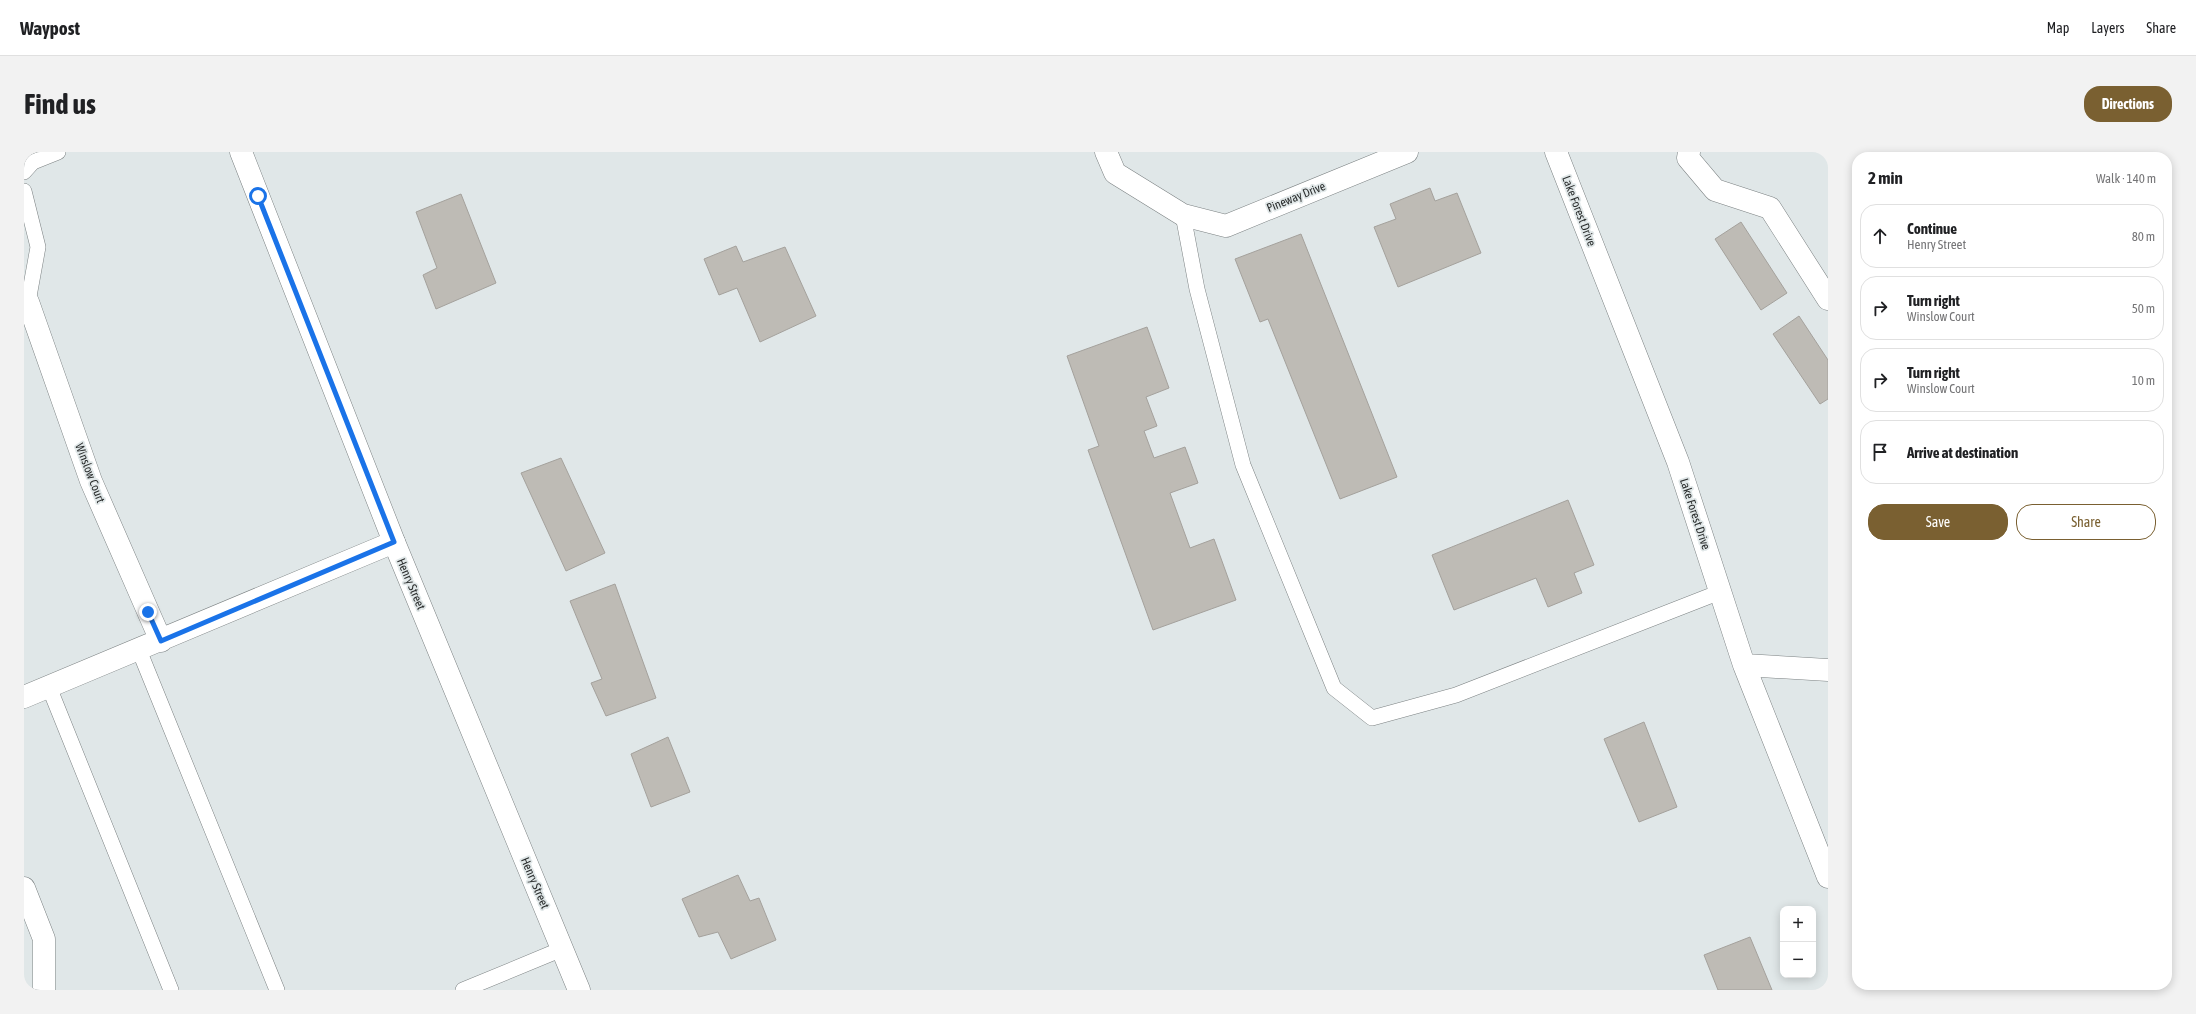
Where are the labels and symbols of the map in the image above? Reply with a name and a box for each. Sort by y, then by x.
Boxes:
street label: Lake Forest Drive [1559,174,1599,248]
street label: Pineway Drive [1265,179,1327,215]
route start [249,187,267,205]
street label: Winslow Court [72,441,108,505]
street label: Lake Forest Drive [1677,477,1713,551]
street label: Henry Street [394,556,428,612]
route end [139,603,157,621]
street label: Henry Street [518,855,552,911]

